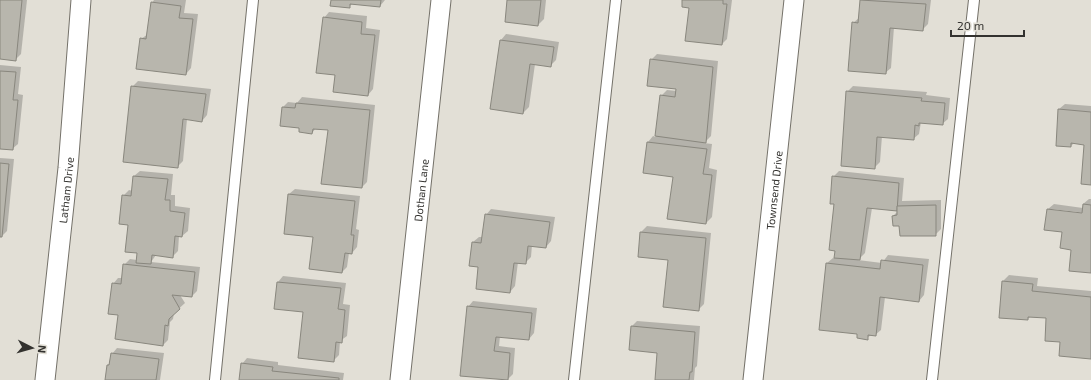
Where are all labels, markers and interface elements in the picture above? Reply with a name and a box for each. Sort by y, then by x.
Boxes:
scale bar [951,12,1024,38]
text: 20 m [957,18,984,32]
street label: Townsend Drive [763,150,784,230]
street label: Latham Drive [56,156,75,224]
street label: Dothan Lane [411,158,430,222]
north arrow [12,328,52,368]
text: N [36,344,49,354]

